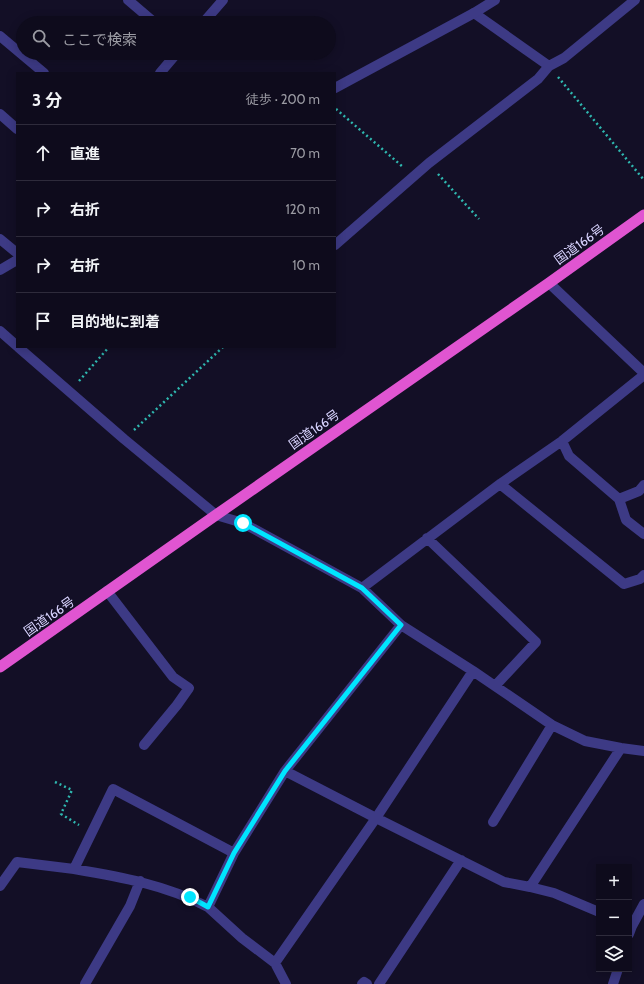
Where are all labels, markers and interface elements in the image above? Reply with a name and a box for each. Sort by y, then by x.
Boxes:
search box [16,16,336,60]
icon: search [30,27,52,49]
text: ここで検索 [62,31,137,49]
text: 3 分 [32,90,62,110]
text: 徒歩 · 200 m [246,91,320,107]
icon: ahead [32,142,54,164]
text: 直進 [70,145,100,163]
text: 70 m [290,145,320,161]
icon: right [32,198,54,220]
text: 右折 [70,201,100,219]
text: 120 m [286,201,320,217]
street label: 国道166号 [551,220,607,268]
icon: right [32,254,54,276]
text: 右折 [70,257,100,275]
text: 10 m [292,257,320,273]
icon: arrive [32,310,54,332]
text: 目的地に到着 [70,313,160,331]
street label: 国道166号 [286,406,342,452]
route start [234,514,252,532]
street label: 国道166号 [21,593,77,639]
map controls [596,864,632,972]
button: + [596,864,632,900]
route end [181,888,199,906]
button: − [596,900,632,936]
button: layers [596,936,632,972]

